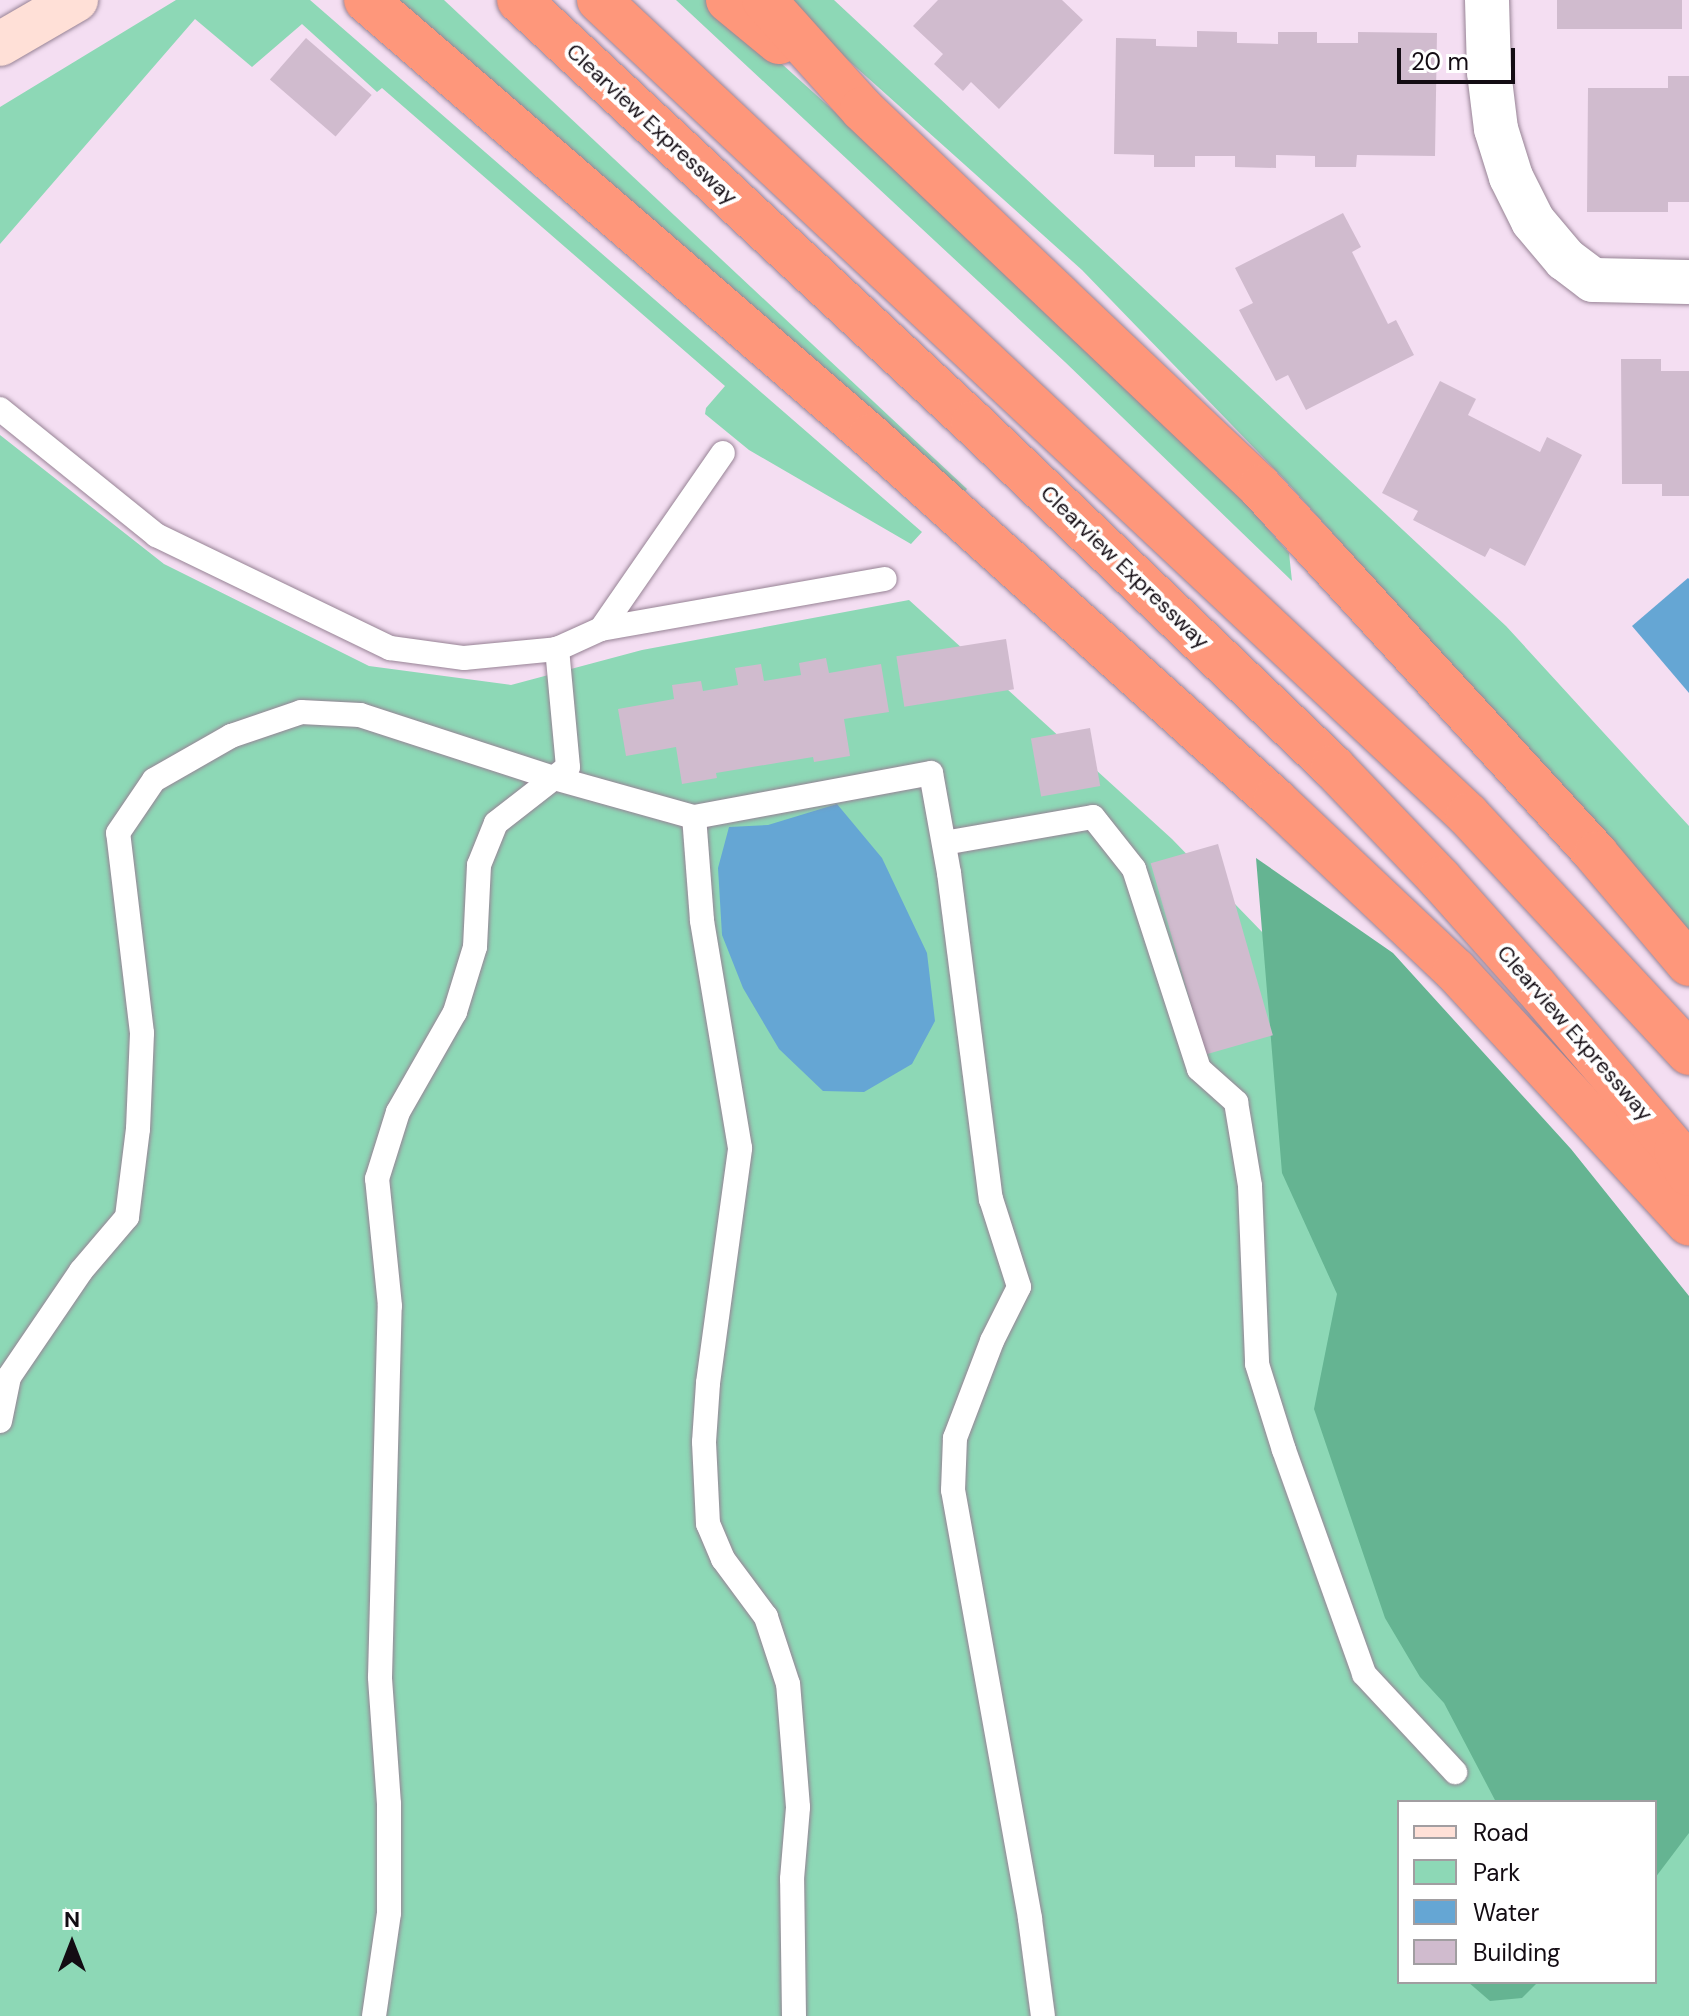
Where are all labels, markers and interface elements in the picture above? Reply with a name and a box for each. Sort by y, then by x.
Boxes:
scale bar [1401,32,1519,82]
street label: Clearview Expressway [561,38,743,210]
text: 20 m [1411,46,1469,77]
street label: Clearview Expressway [1035,480,1215,654]
street label: Clearview Expressway [1492,940,1658,1126]
legend [1397,1800,1657,1984]
text: Road [1473,1817,1529,1848]
text: Park [1473,1857,1520,1888]
text: Water [1473,1897,1539,1928]
north arrow [32,1904,112,1984]
text: N [64,1905,80,1934]
text: Building [1473,1937,1560,1968]

